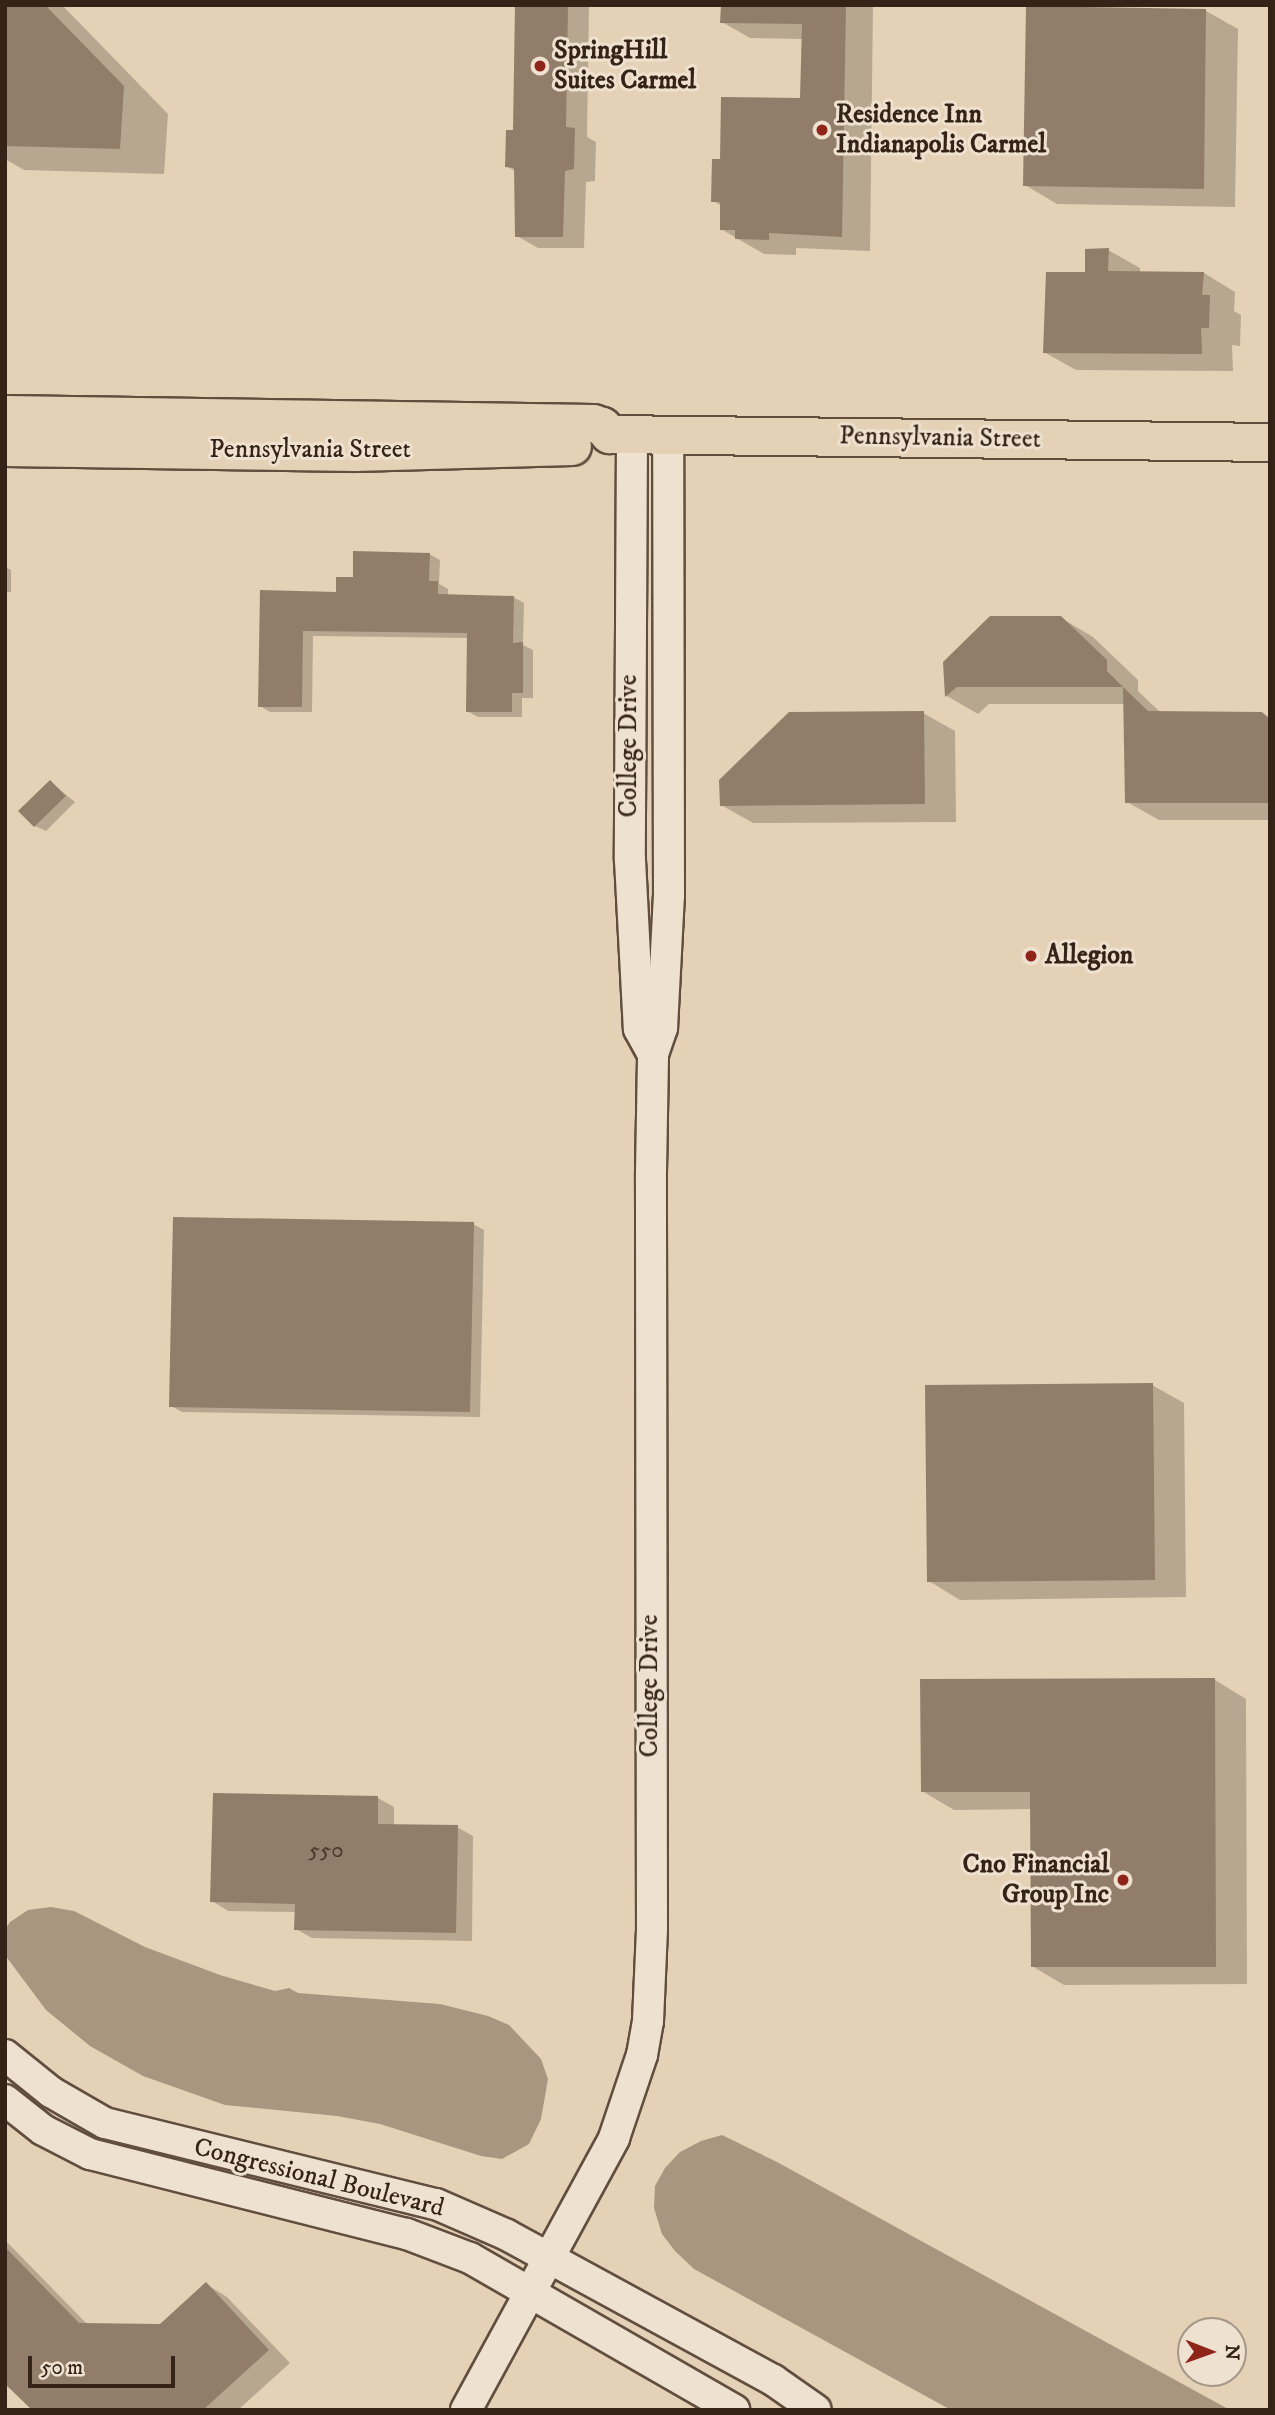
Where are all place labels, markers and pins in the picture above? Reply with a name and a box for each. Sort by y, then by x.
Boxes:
place label: SpringHill Suites Carmel [554,35,696,96]
marker: SpringHill Suites Carmel [532,58,548,74]
place label: Residence Inn Indianapolis Carmel [836,99,1046,160]
marker: Residence Inn Indianapolis Carmel [814,122,830,138]
place label: Allegion [1045,940,1133,972]
marker: Allegion [1023,948,1039,964]
place label: Cno Financial Group Inc [963,1849,1109,1910]
marker: Cno Financial Group Inc [1115,1872,1131,1888]

